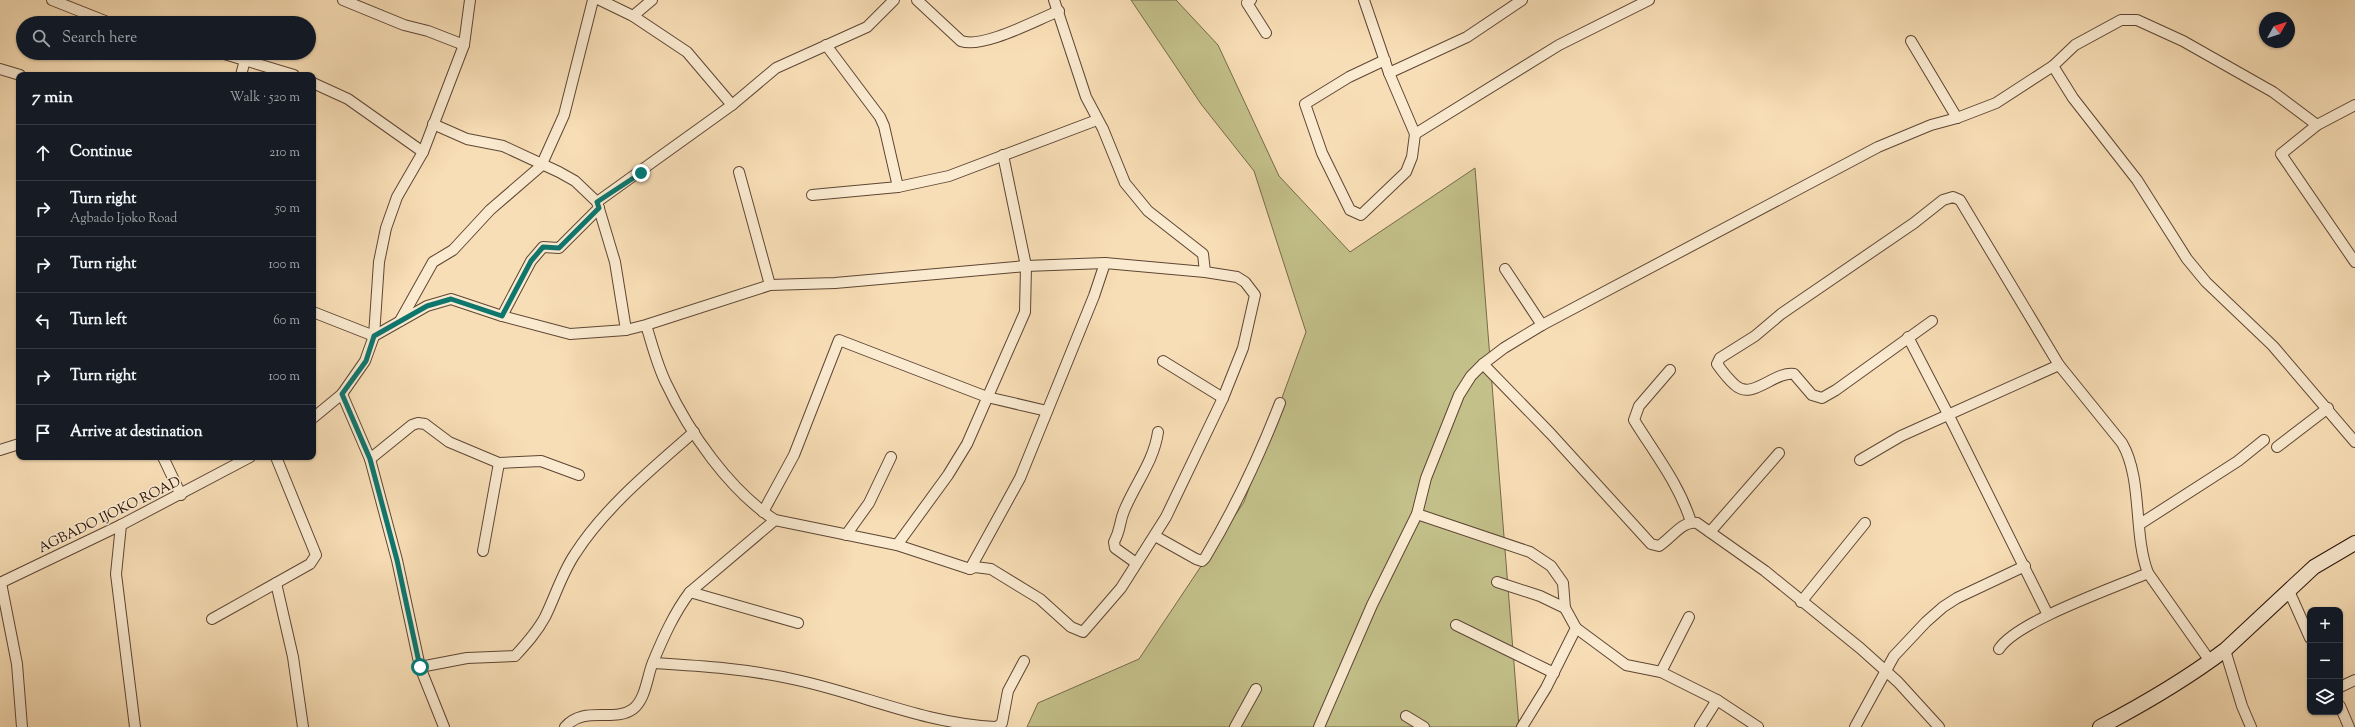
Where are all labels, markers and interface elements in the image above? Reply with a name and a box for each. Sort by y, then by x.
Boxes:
north arrow [2259,12,2295,48]
search box [16,16,316,60]
icon: search [30,27,52,49]
text: Search here [62,28,137,49]
text: 7 min [32,86,73,110]
text: Walk · 520 m [230,89,300,107]
icon: ahead [32,142,54,164]
text: Continue [70,142,132,163]
text: 210 m [269,144,300,162]
route end [632,164,650,182]
text: Turn right [70,189,136,210]
icon: right [32,198,54,220]
text: 50 m [275,200,300,218]
text: Agbado Ijoko Road [70,210,177,228]
icon: right [32,254,54,276]
text: Turn right [70,254,136,275]
text: 100 m [268,256,300,274]
icon: left [32,310,54,332]
text: Turn left [70,310,127,331]
text: 60 m [273,312,300,330]
icon: right [32,366,54,388]
text: Turn right [70,366,136,387]
text: 100 m [268,368,300,386]
icon: arrive [32,422,54,444]
text: Arrive at destination [70,422,203,443]
street label: AGBADO IJOKO ROAD [35,473,185,559]
map controls [2307,607,2343,715]
button: + [2307,607,2343,643]
button: − [2307,643,2343,679]
route start [411,658,429,676]
button: layers [2307,679,2343,715]

